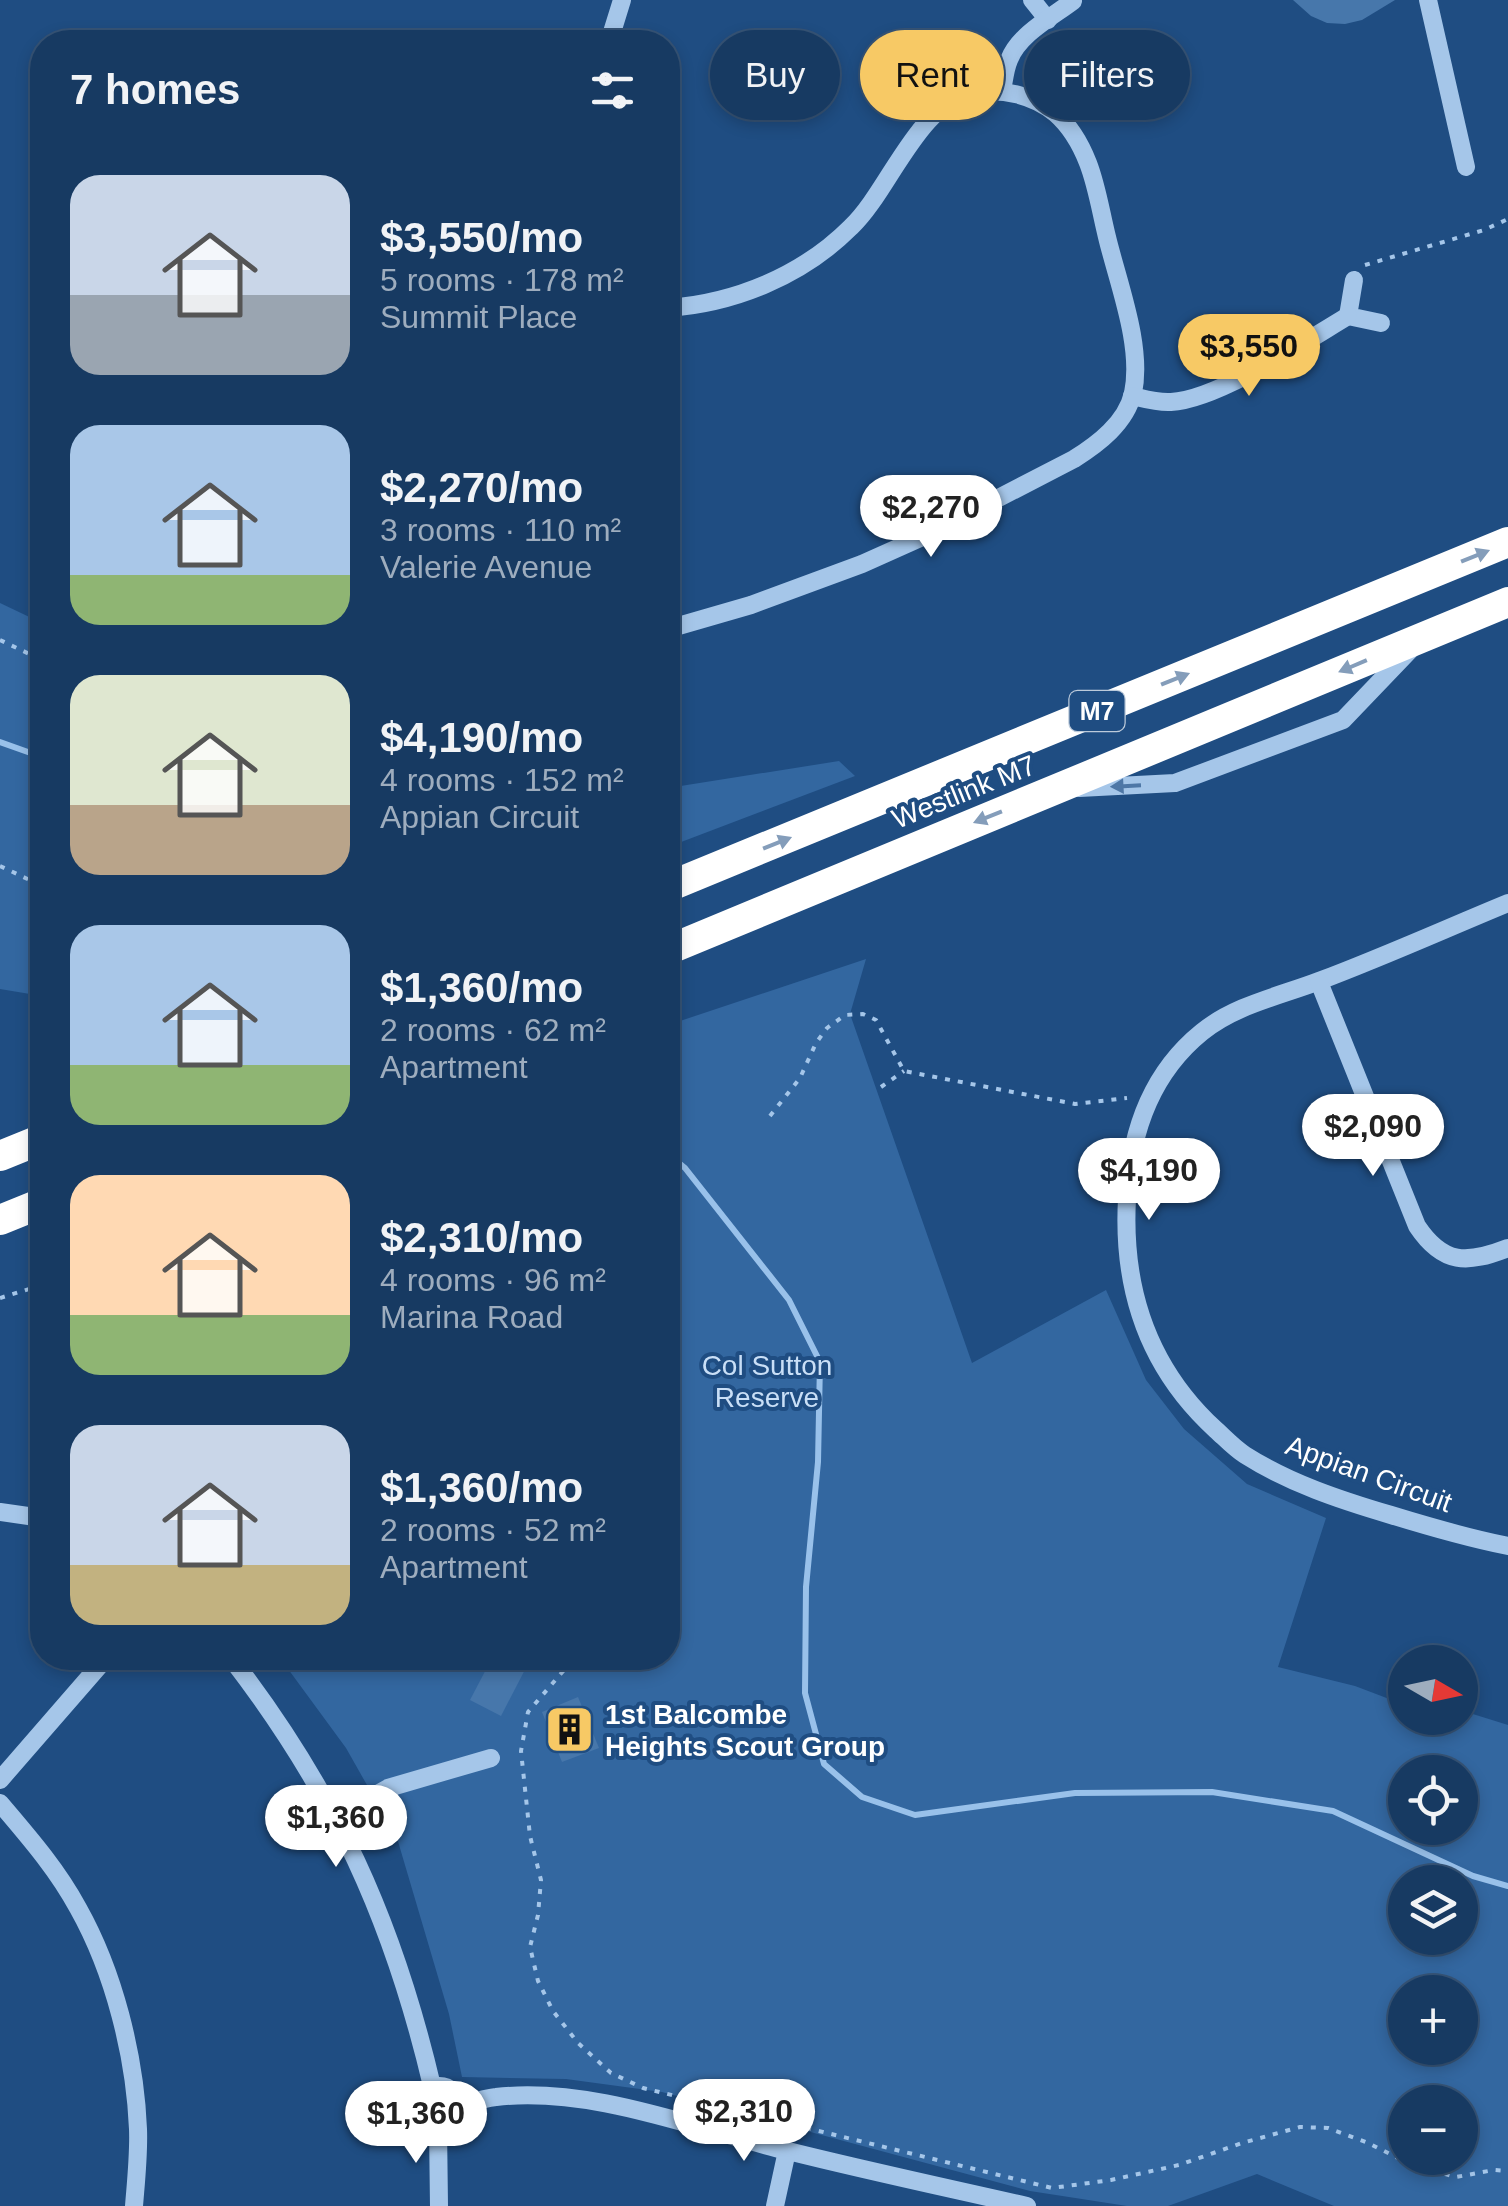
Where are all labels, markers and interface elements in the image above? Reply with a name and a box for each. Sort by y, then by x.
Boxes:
chip: Buy [710,30,840,120]
chip: Rent [860,30,1004,120]
chip: Filters [1024,30,1190,120]
icon: filters [585,63,640,118]
text: 7 homes [70,66,240,113]
text: $3,550/mo [380,214,583,261]
icon: home [150,215,270,335]
text: 5 rooms · 178 m² [380,262,624,298]
text: Summit Place [380,299,577,335]
pin: $3,550 [1168,314,1330,399]
text: $3,550 [1200,328,1298,364]
text: $2,270/mo [380,464,583,511]
icon: home [150,465,270,585]
pin: $2,270 [850,475,1012,560]
text: $2,270 [882,489,980,525]
text: 3 rooms · 110 m² [380,512,621,548]
one-way arrow [1461,547,1491,563]
text: Valerie Avenue [380,549,592,585]
one-way arrow [1338,658,1368,674]
one-way arrow [1160,671,1190,687]
road number: M7 [1070,691,1124,731]
text: $4,190/mo [380,714,583,761]
icon: home [150,715,270,835]
street label: Westlink M7 [888,749,1040,835]
text: 4 rooms · 152 m² [380,762,624,798]
one-way arrow [1109,778,1141,794]
text: Appian Circuit [380,799,579,835]
one-way arrow [973,810,1003,826]
one-way arrow [762,834,792,850]
text: $1,360/mo [380,964,583,1011]
icon: home [150,965,270,1085]
text: 2 rooms · 62 m² [380,1012,606,1048]
text: Apartment [380,1049,528,1085]
pin: $2,090 [1292,1094,1454,1179]
text: $2,090 [1324,1108,1422,1144]
pin: $4,190 [1068,1138,1230,1223]
text: $4,190 [1100,1152,1198,1188]
text: $2,310/mo [380,1214,583,1261]
icon: home [150,1215,270,1335]
text: 4 rooms · 96 m² [380,1262,606,1298]
text: Marina Road [380,1299,563,1335]
park label: Col Sutton Reserve [702,1350,832,1413]
street label: Appian Circuit [1282,1430,1456,1518]
text: $1,360/mo [380,1464,583,1511]
icon: home [150,1465,270,1585]
text: 2 rooms · 52 m² [380,1512,606,1548]
text: Apartment [380,1549,528,1585]
north arrow [1388,1645,1478,1735]
map controls [1388,1645,1478,2175]
place label: 1st Balcombe Heights Scout Group [605,1699,885,1762]
building icon: 1st Balcombe Heights Scout Group [544,1704,596,1756]
button: locate [1388,1755,1478,1845]
pin: $1,360 [255,1785,417,1870]
text: $1,360 [287,1799,385,1835]
button: layers [1388,1865,1478,1955]
button: + [1388,1975,1478,2065]
pin: $2,310 [663,2079,825,2164]
pin: $1,360 [335,2081,497,2166]
button: − [1388,2085,1478,2175]
text: $2,310 [695,2093,793,2129]
text: $1,360 [367,2095,465,2131]

